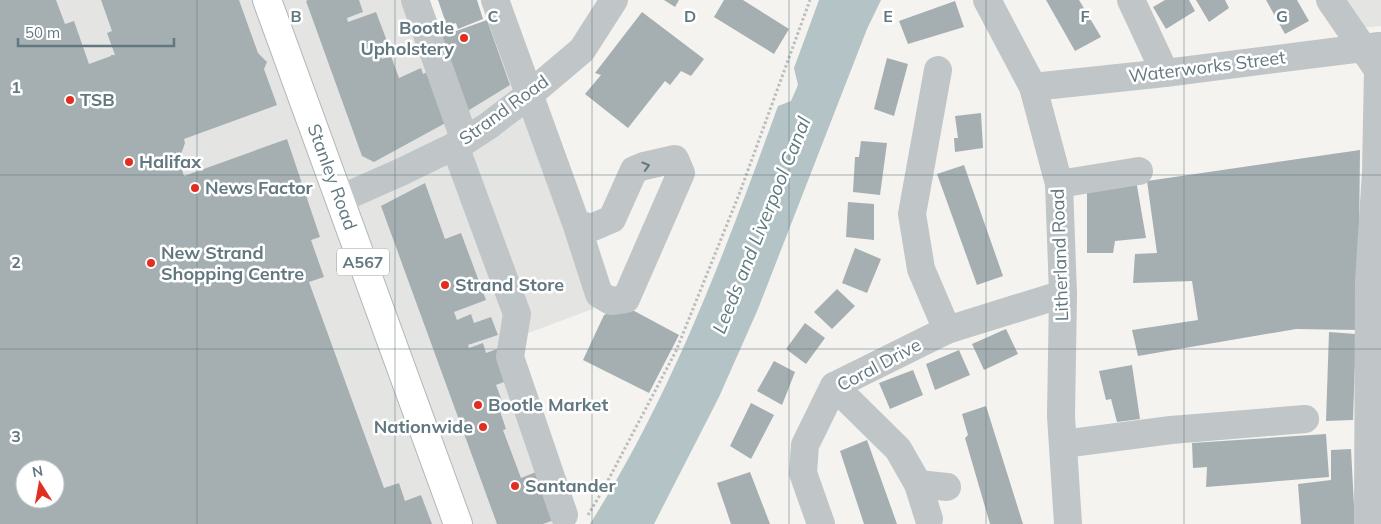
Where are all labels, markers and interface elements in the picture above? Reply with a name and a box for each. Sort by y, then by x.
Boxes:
text: B [290,6,302,26]
text: C [488,6,499,26]
text: D [684,6,696,26]
text: E [883,6,893,26]
text: F [1080,6,1090,26]
text: G [1276,6,1288,26]
scale bar [18,15,174,47]
place label: Bootle Upholstery [360,16,454,60]
text: 50 m [25,23,60,42]
marker: Bootle Upholstery [458,32,470,44]
street label: Waterworks Street [1127,45,1287,88]
street label: Strand Road [455,69,553,150]
text: 1 [11,77,21,97]
place label: TSB [80,88,115,111]
marker: TSB [64,94,76,106]
water label: Leeds and Liverpool Canal [707,113,816,337]
street label: Stanley Road [303,121,362,233]
place label: Halifax [139,150,202,173]
marker: Halifax [123,156,135,168]
one-way arrow [641,162,649,172]
place label: News Factor [205,176,314,199]
marker: News Factor [189,182,201,194]
street label: Litherland Road [1046,188,1073,322]
place label: New Strand Shopping Centre [161,241,304,285]
road number: A567 [337,248,389,276]
text: 2 [11,252,21,272]
marker: New Strand Shopping Centre [145,257,157,269]
place label: Strand Store [455,273,564,296]
marker: Strand Store [439,279,451,291]
street label: Coral Drive [833,333,925,396]
place label: Bootle Market [488,393,608,416]
marker: Bootle Market [472,399,484,411]
place label: Nationwide [374,415,473,438]
marker: Nationwide [477,421,489,433]
text: 3 [11,426,21,446]
north arrow [15,459,65,509]
text: N [31,461,44,481]
place label: Santander [525,474,616,497]
marker: Santander [509,480,521,492]

